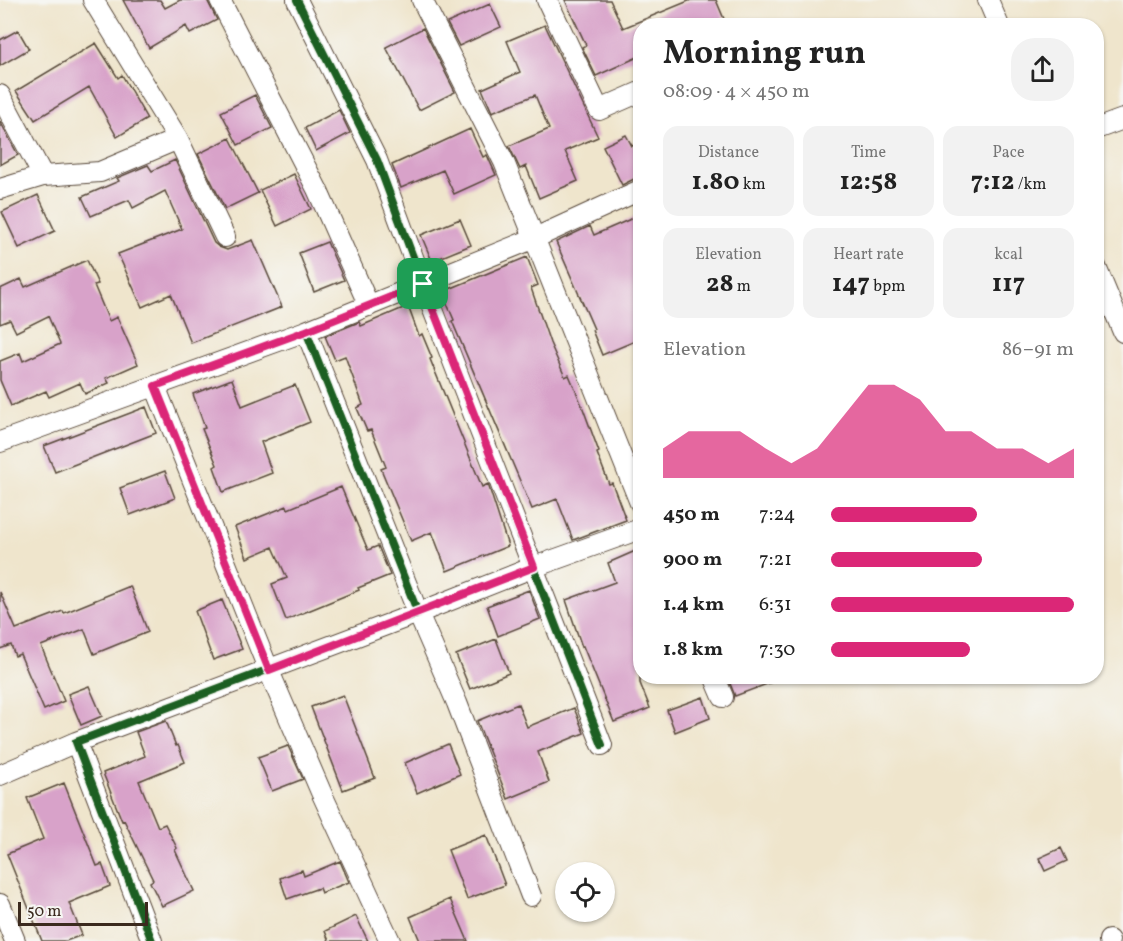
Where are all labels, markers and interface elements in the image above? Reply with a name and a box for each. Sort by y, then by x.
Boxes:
text: Morning run [663,32,866,78]
button: share [1011,38,1074,101]
text: 08:09 · 4 × 450 m [663,78,810,106]
text: Distance [698,142,759,164]
text: Time [851,142,886,164]
text: Pace [992,142,1025,164]
text: 1.80 [691,164,739,200]
text: 12:58 [839,164,898,200]
text: 7:12 [971,164,1014,200]
text: km [739,174,766,196]
text: /km [1014,174,1046,196]
text: Elevation [695,244,762,266]
text: Heart rate [833,244,904,266]
text: kcal [994,244,1023,266]
pin [397,258,448,309]
text: 28 [706,266,734,302]
text: 147 [832,266,870,302]
text: 117 [992,266,1025,302]
icon: arrive [406,267,439,300]
text: m [734,276,751,298]
text: bpm [870,276,905,298]
text: Elevation [663,336,746,364]
text: 86–91 m [1002,336,1074,364]
text: 450 m [663,501,720,529]
text: 7:24 [759,501,796,529]
text: 900 m [663,546,722,574]
text: 7:21 [759,546,792,574]
text: 1.4 km [663,591,724,619]
text: 6:31 [759,591,792,619]
text: 1.8 km [663,636,723,664]
text: 7:30 [759,636,795,664]
map controls [555,862,615,922]
button: locate [555,862,615,922]
scale bar [18,899,148,926]
text: 50 m [27,901,61,923]

